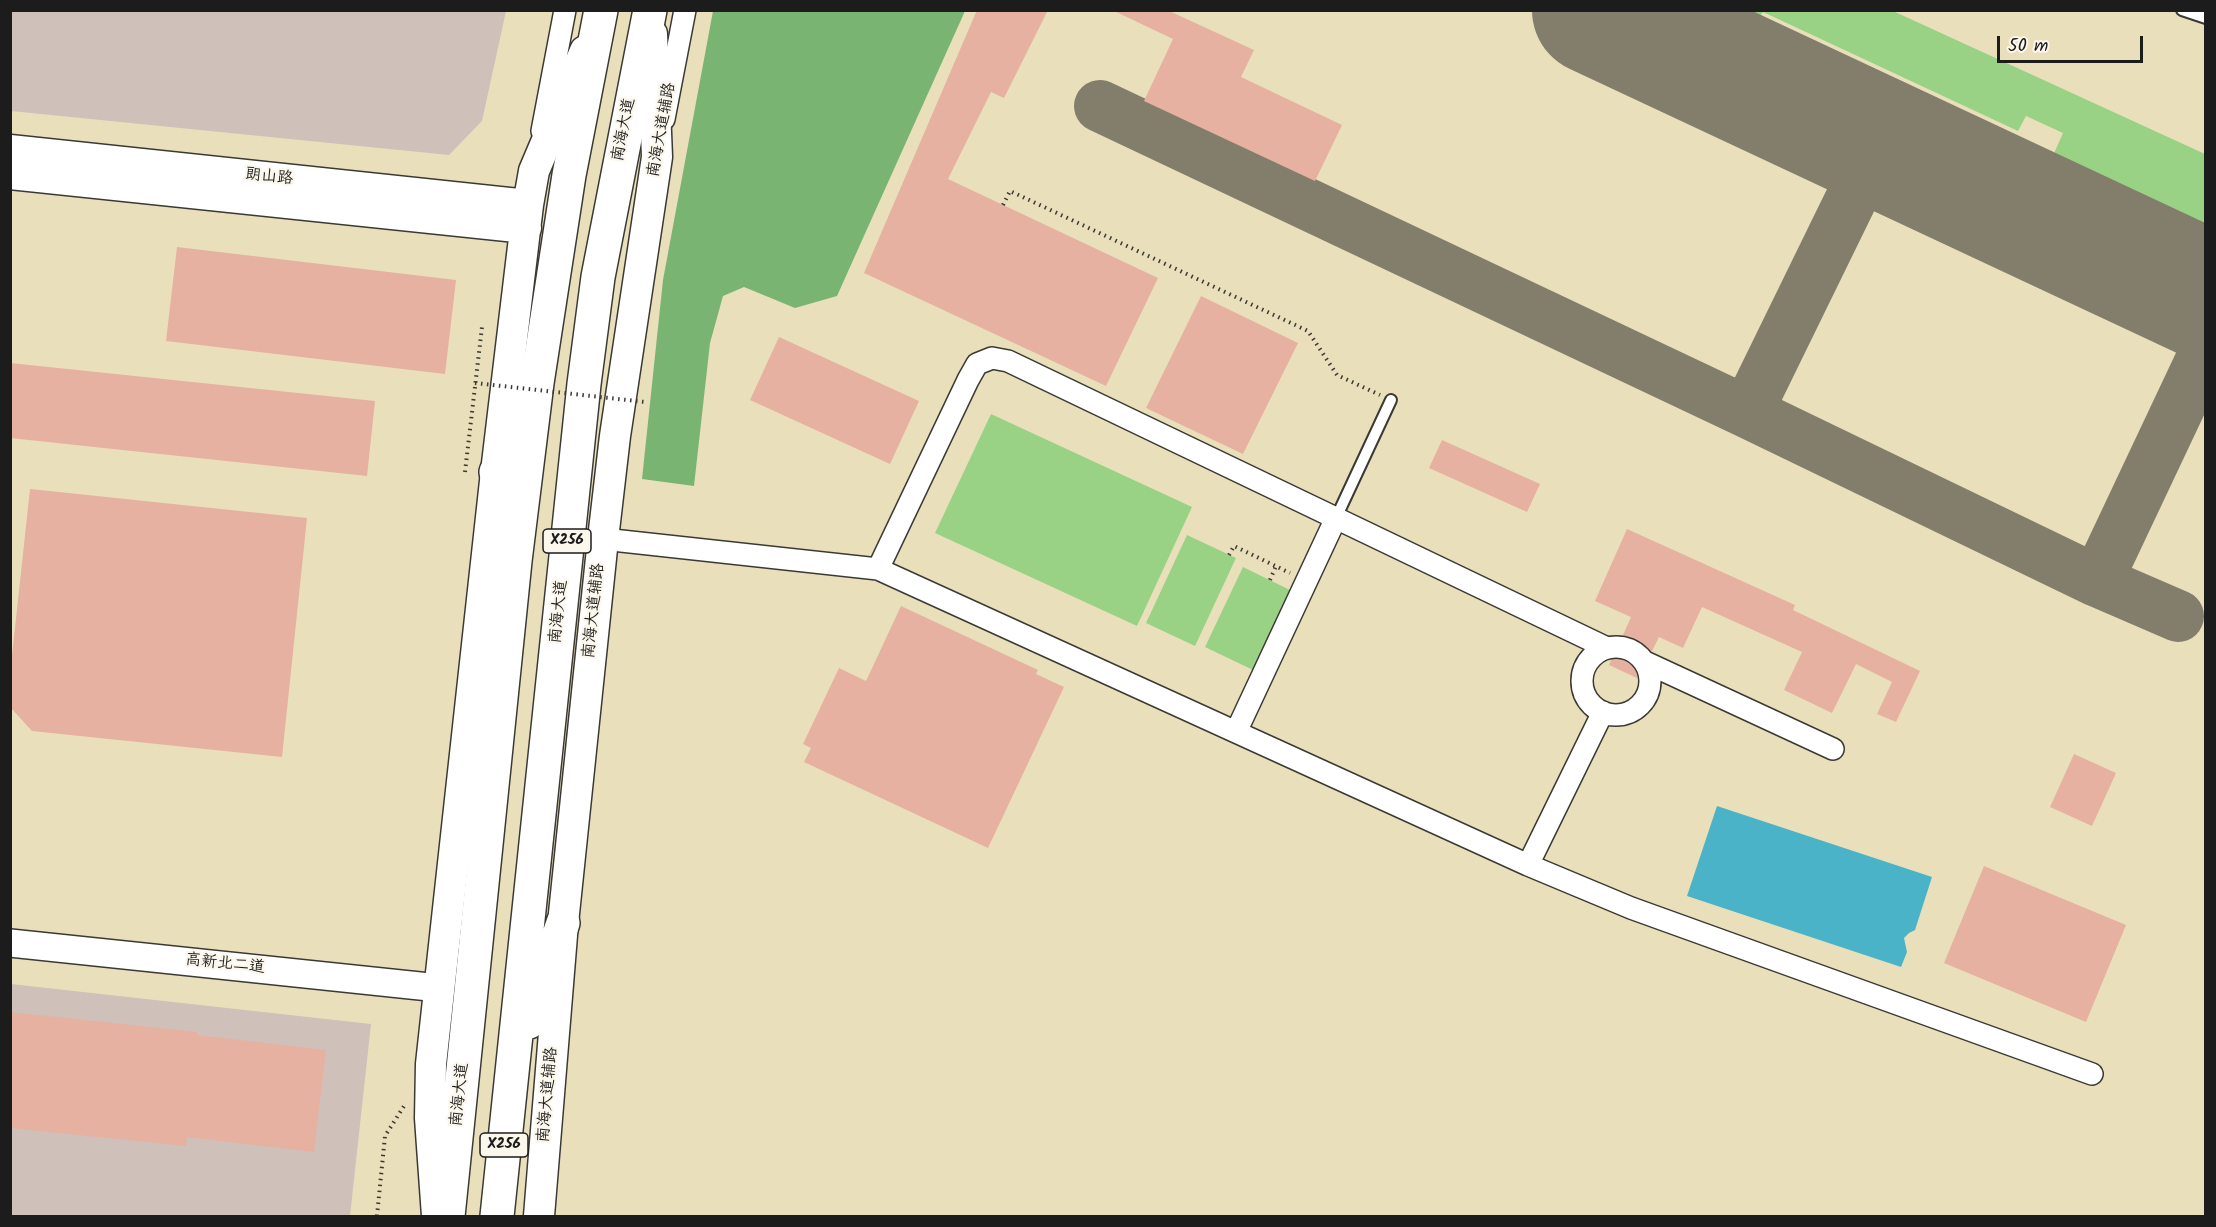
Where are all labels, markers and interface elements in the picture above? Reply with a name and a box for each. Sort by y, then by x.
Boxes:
scale bar [2000,24,2146,62]
text: 50 m [2008,32,2048,61]
street label: 南海大道辅路 [645,81,681,179]
street label: 南海大道 [609,97,641,163]
street label: 朗山路 [244,166,294,190]
road number: X256 [543,529,591,553]
street label: 南海大道辅路 [580,562,610,660]
street label: 南海大道 [547,579,573,645]
street label: 高新北二道 [184,951,266,979]
street label: 南海大道辅路 [535,1046,563,1144]
street label: 南海大道 [448,1062,474,1128]
road number: X256 [480,1133,528,1157]

